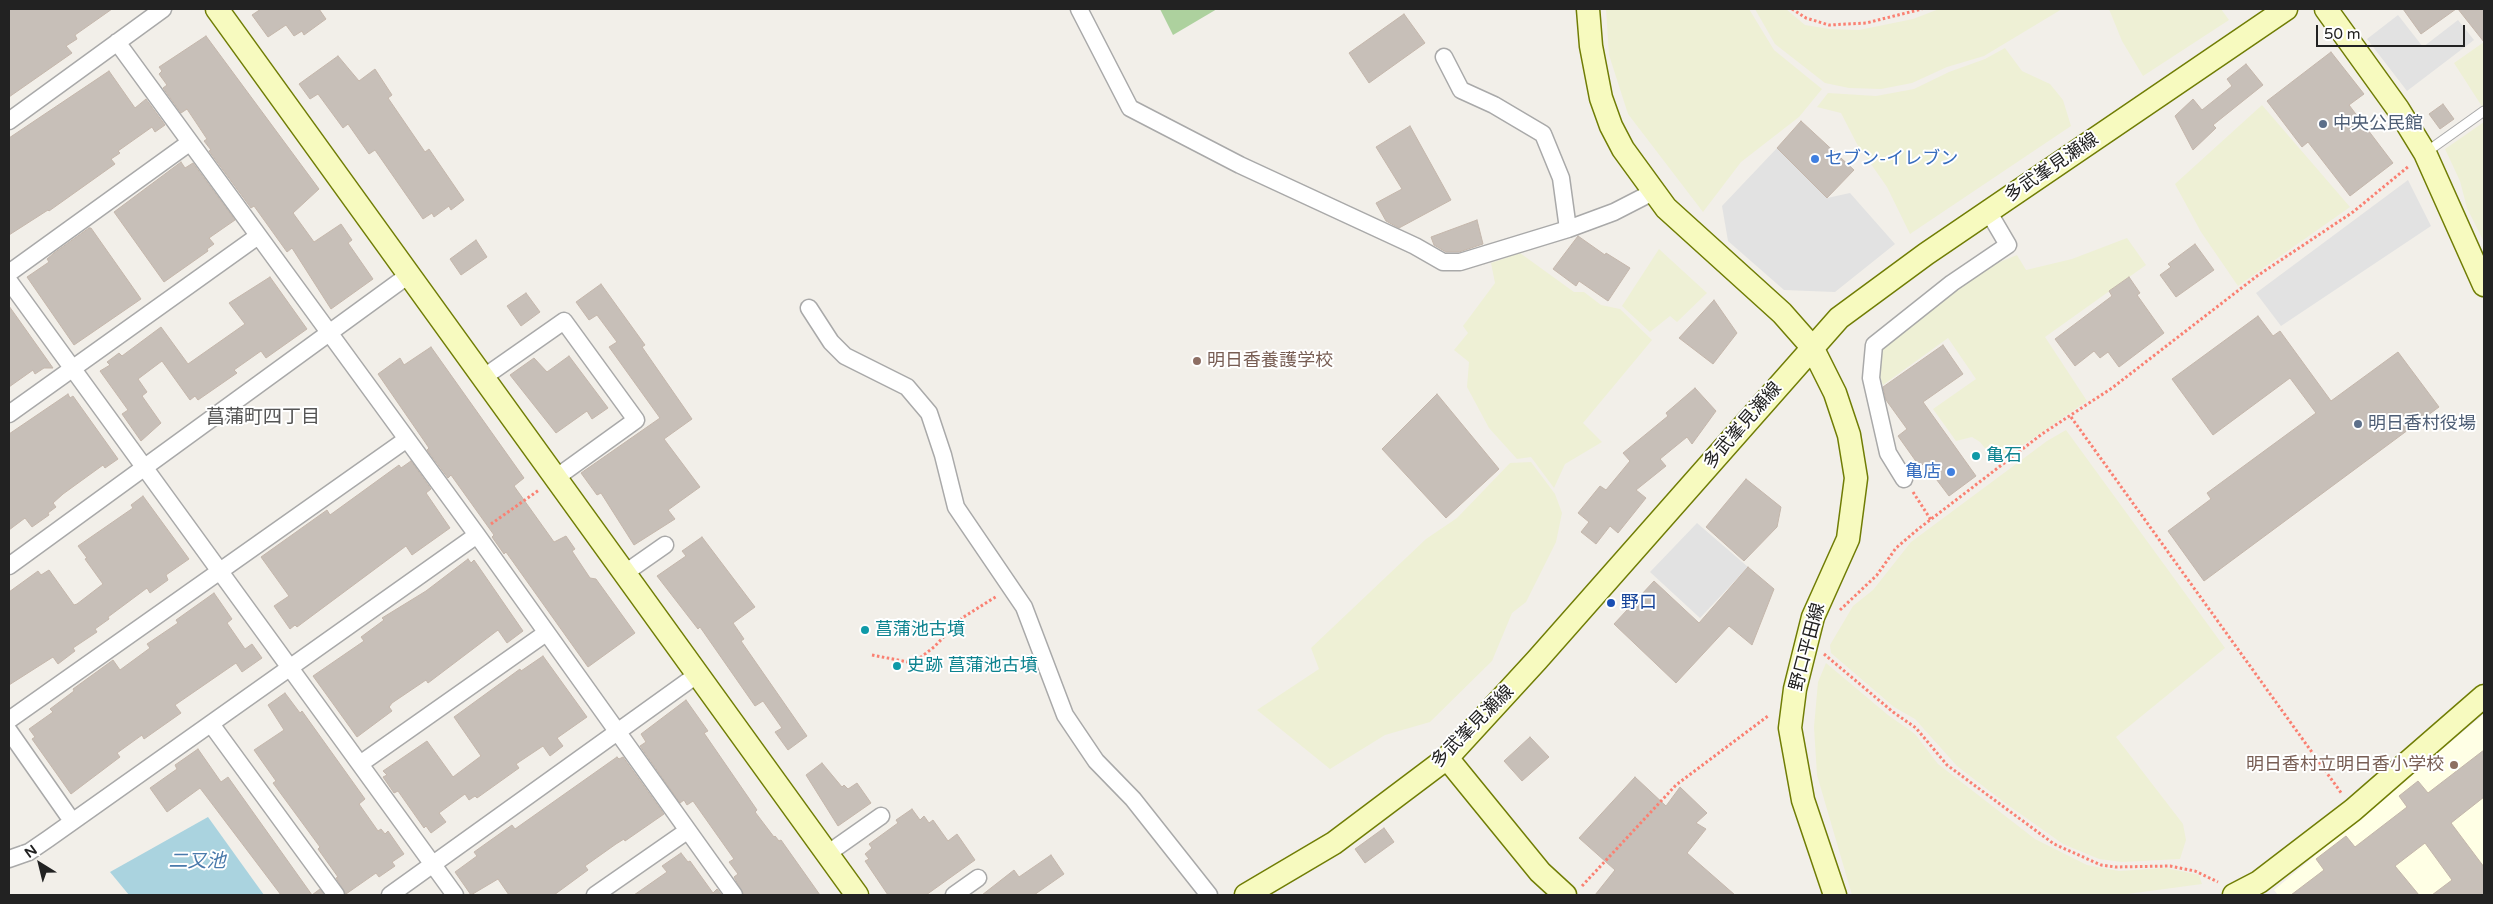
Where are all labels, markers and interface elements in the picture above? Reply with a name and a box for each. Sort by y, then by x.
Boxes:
scale bar [2318,15,2467,47]
text: 50 m [2324,25,2361,43]
place label: 中央公民館 [2333,113,2423,135]
marker: 中央公民館 [2317,118,2329,130]
street label: 多武峯見瀬線 [2001,129,2103,207]
place label: セブン-イレブン [1825,148,1958,170]
marker: セブン-イレブン [1809,153,1821,165]
place label: 明日香養護学校 [1207,350,1333,372]
marker: 明日香養護学校 [1191,355,1203,367]
street label: 多武峯見瀬線 [1699,378,1787,474]
district label: 菖蒲町四丁目 [206,407,320,429]
place label: 明日香村役場 [2368,413,2476,435]
marker: 明日香村役場 [2352,418,2364,430]
place label: 亀石 [1986,445,2022,467]
marker: 亀石 [1970,450,1982,462]
place label: 亀店 [1905,461,1941,483]
marker: 亀店 [1945,466,1957,478]
place label: 野口 [1621,592,1657,614]
marker: 野口 [1605,597,1617,609]
street label: 野口平田線 [1786,601,1830,693]
place label: 菖蒲池古墳 [875,619,965,641]
marker: 菖蒲池古墳 [859,624,871,636]
place label: 史跡 菖蒲池古墳 [907,655,1038,677]
marker: 史跡 菖蒲池古墳 [891,660,903,672]
street label: 多武峯見瀬線 [1427,681,1519,773]
place label: 明日香村立明日香小学校 [2246,754,2444,776]
marker: 明日香村立明日香小学校 [2448,759,2460,771]
north arrow [15,839,65,889]
text: N [21,841,40,862]
water label: 二又池 [169,851,225,873]

